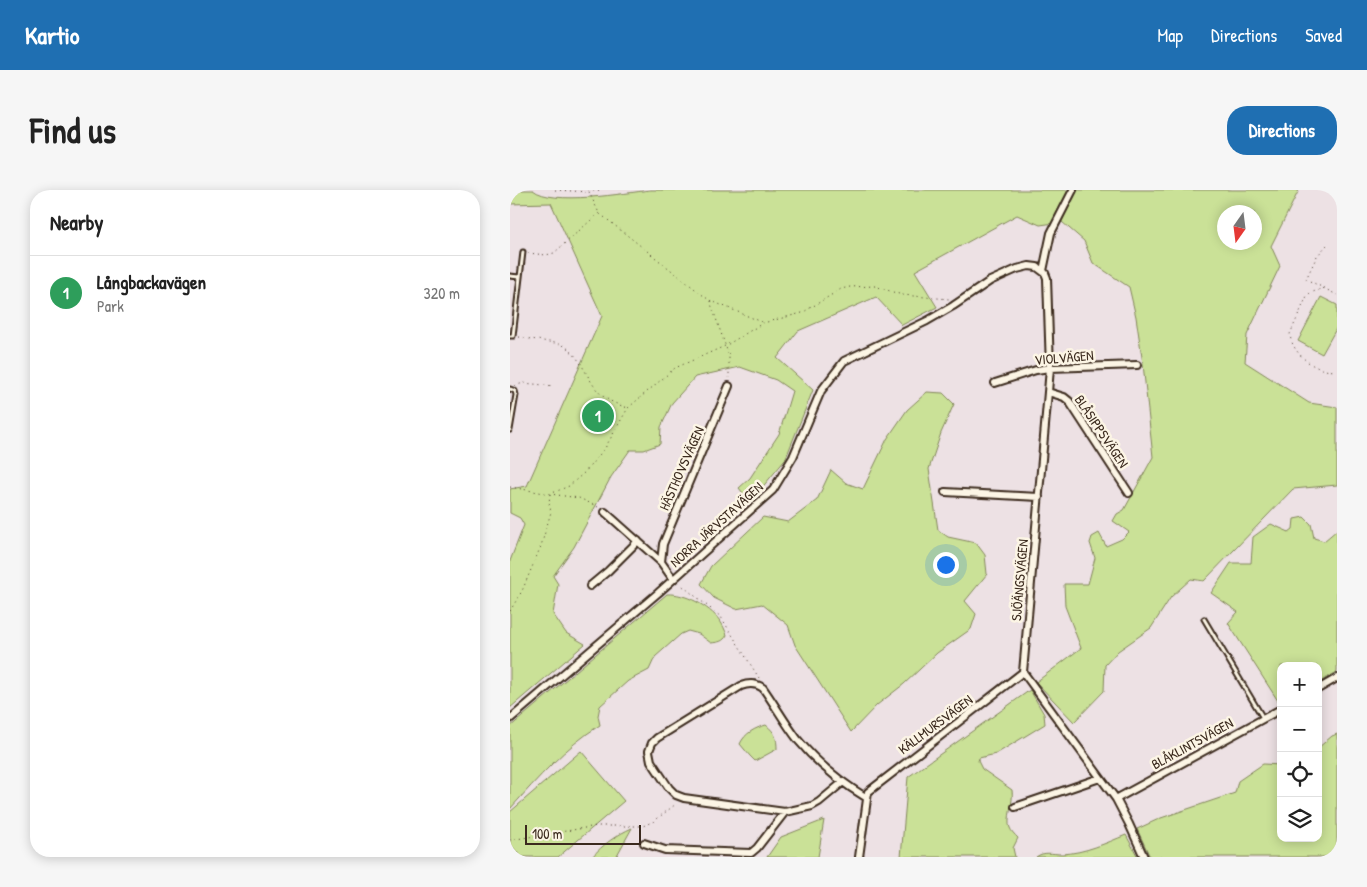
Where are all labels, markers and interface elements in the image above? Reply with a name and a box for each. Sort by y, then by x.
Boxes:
text: Kartio [25,19,80,51]
text: Map [1158,23,1183,48]
text: Directions [1211,23,1277,48]
text: Saved [1305,23,1342,48]
button: Directions [1227,106,1337,155]
text: Find us [30,107,116,154]
north arrow [1217,205,1262,250]
text: Nearby [50,208,103,237]
text: Långbackavägen [97,269,206,295]
text: 1 [63,282,69,304]
text: 320 m [424,282,460,304]
text: Park [97,295,124,317]
street label: VIOLVÄGEN [1034,345,1094,369]
street label: BLÅSIPPSVÄGEN [1071,391,1133,471]
pin: 1 [582,397,614,435]
street label: HÄSTHOVSVÄGEN [654,423,708,513]
street label: NORRA JÄRVSTAVÄGEN [665,477,767,571]
street label: SJÖÄNGSVÄGEN [1006,538,1032,622]
your location [933,552,959,578]
map controls [1277,662,1322,842]
button: + [1277,662,1322,707]
street label: KÄLLMURSVÄGEN [894,690,976,758]
button: − [1277,707,1322,752]
street label: BLÅKLINTSVÄGEN [1148,713,1236,773]
button: locate [1277,752,1322,797]
button: layers [1277,797,1322,842]
scale bar [525,822,641,845]
text: 100 m [532,824,562,843]

